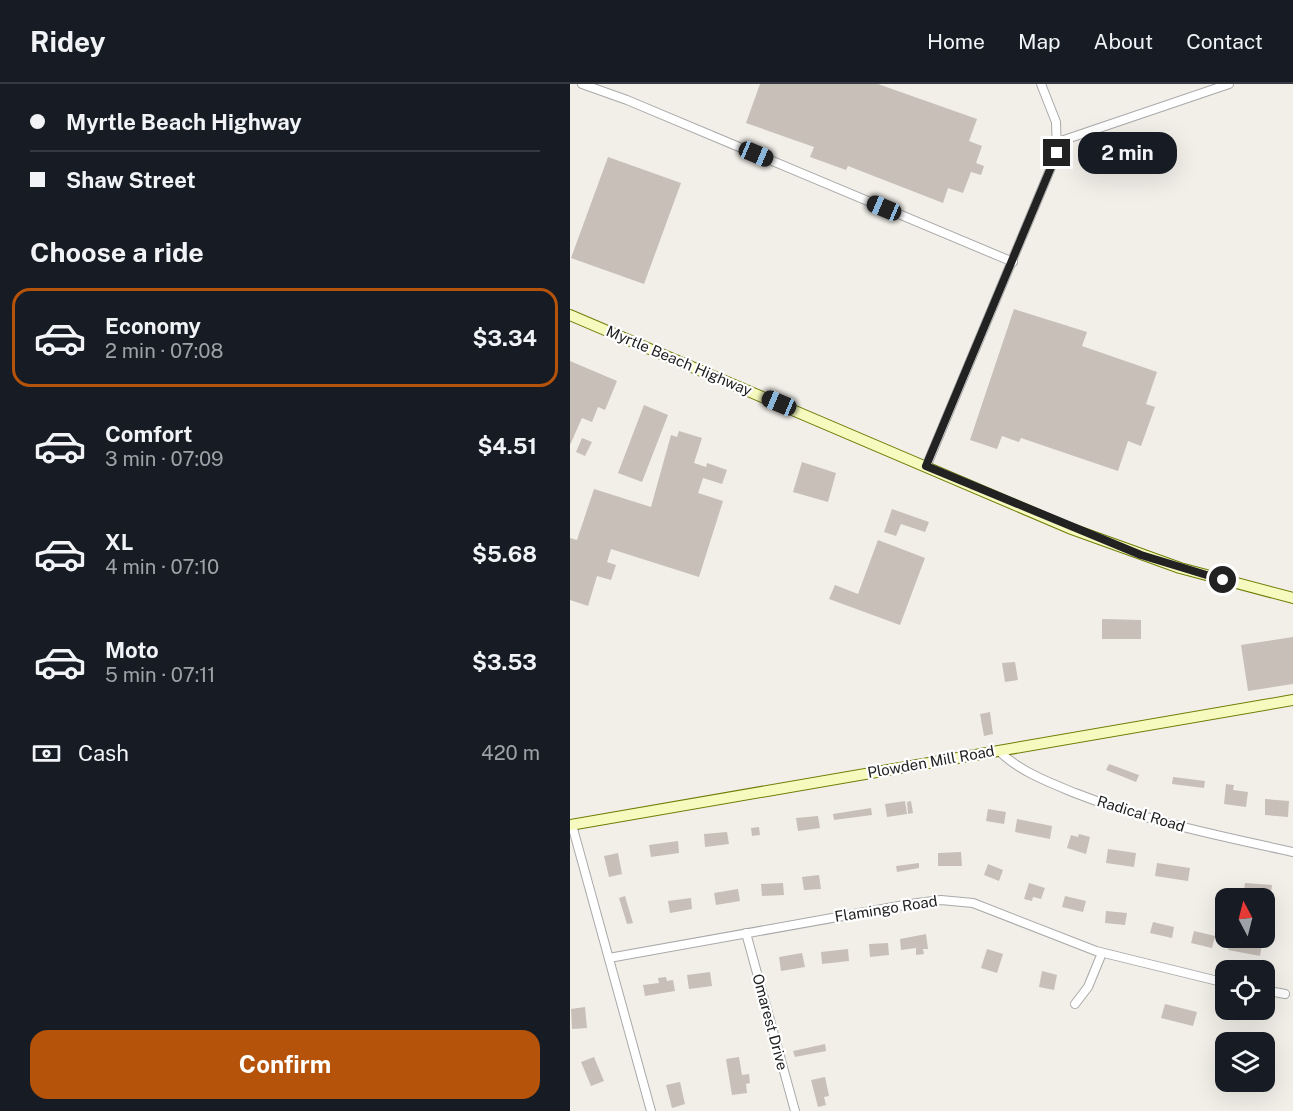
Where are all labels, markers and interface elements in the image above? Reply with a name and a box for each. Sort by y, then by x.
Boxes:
text: Ridey [30,25,105,58]
text: Home [927,29,985,54]
text: Map [1018,29,1061,54]
text: About [1094,29,1153,54]
text: Contact [1186,29,1263,54]
text: Myrtle Beach Highway [66,109,302,135]
callout: 2 min [1078,132,1177,174]
car [736,139,776,169]
route end [1043,139,1070,166]
text: 2 min [1101,141,1154,165]
text: Shaw Street [66,167,196,193]
car [864,193,904,223]
text: Choose a ride [30,236,204,268]
icon: car [33,311,87,365]
text: Economy [105,313,201,339]
street label: Myrtle Beach Highway [604,322,755,399]
text: $3.34 [472,325,537,351]
text: 2 min · 07:08 [105,339,223,363]
car [759,388,799,418]
icon: car [33,419,87,473]
text: Comfort [105,421,192,447]
text: $4.51 [477,433,537,459]
text: 3 min · 07:09 [105,447,224,471]
icon: car [33,527,87,581]
text: XL [105,529,133,555]
text: $5.68 [472,541,537,567]
text: 4 min · 07:10 [105,555,219,579]
route start [1209,566,1236,593]
icon: car [33,635,87,689]
text: Moto [105,637,159,663]
text: $3.53 [472,649,537,675]
text: 5 min · 07:11 [105,663,215,687]
icon: cash [30,737,63,770]
text: Cash [78,740,129,766]
text: 420 m [481,741,540,765]
street label: Plowden Mill Road [866,742,996,781]
street label: Radical Road [1095,792,1187,835]
north arrow [1215,888,1275,948]
map controls [1215,888,1275,1092]
street label: Flamingo Road [833,892,938,925]
button: locate [1215,960,1275,1020]
street label: Omarest Drive [749,972,792,1072]
button: Confirm [30,1030,540,1099]
button: layers [1215,1032,1275,1092]

